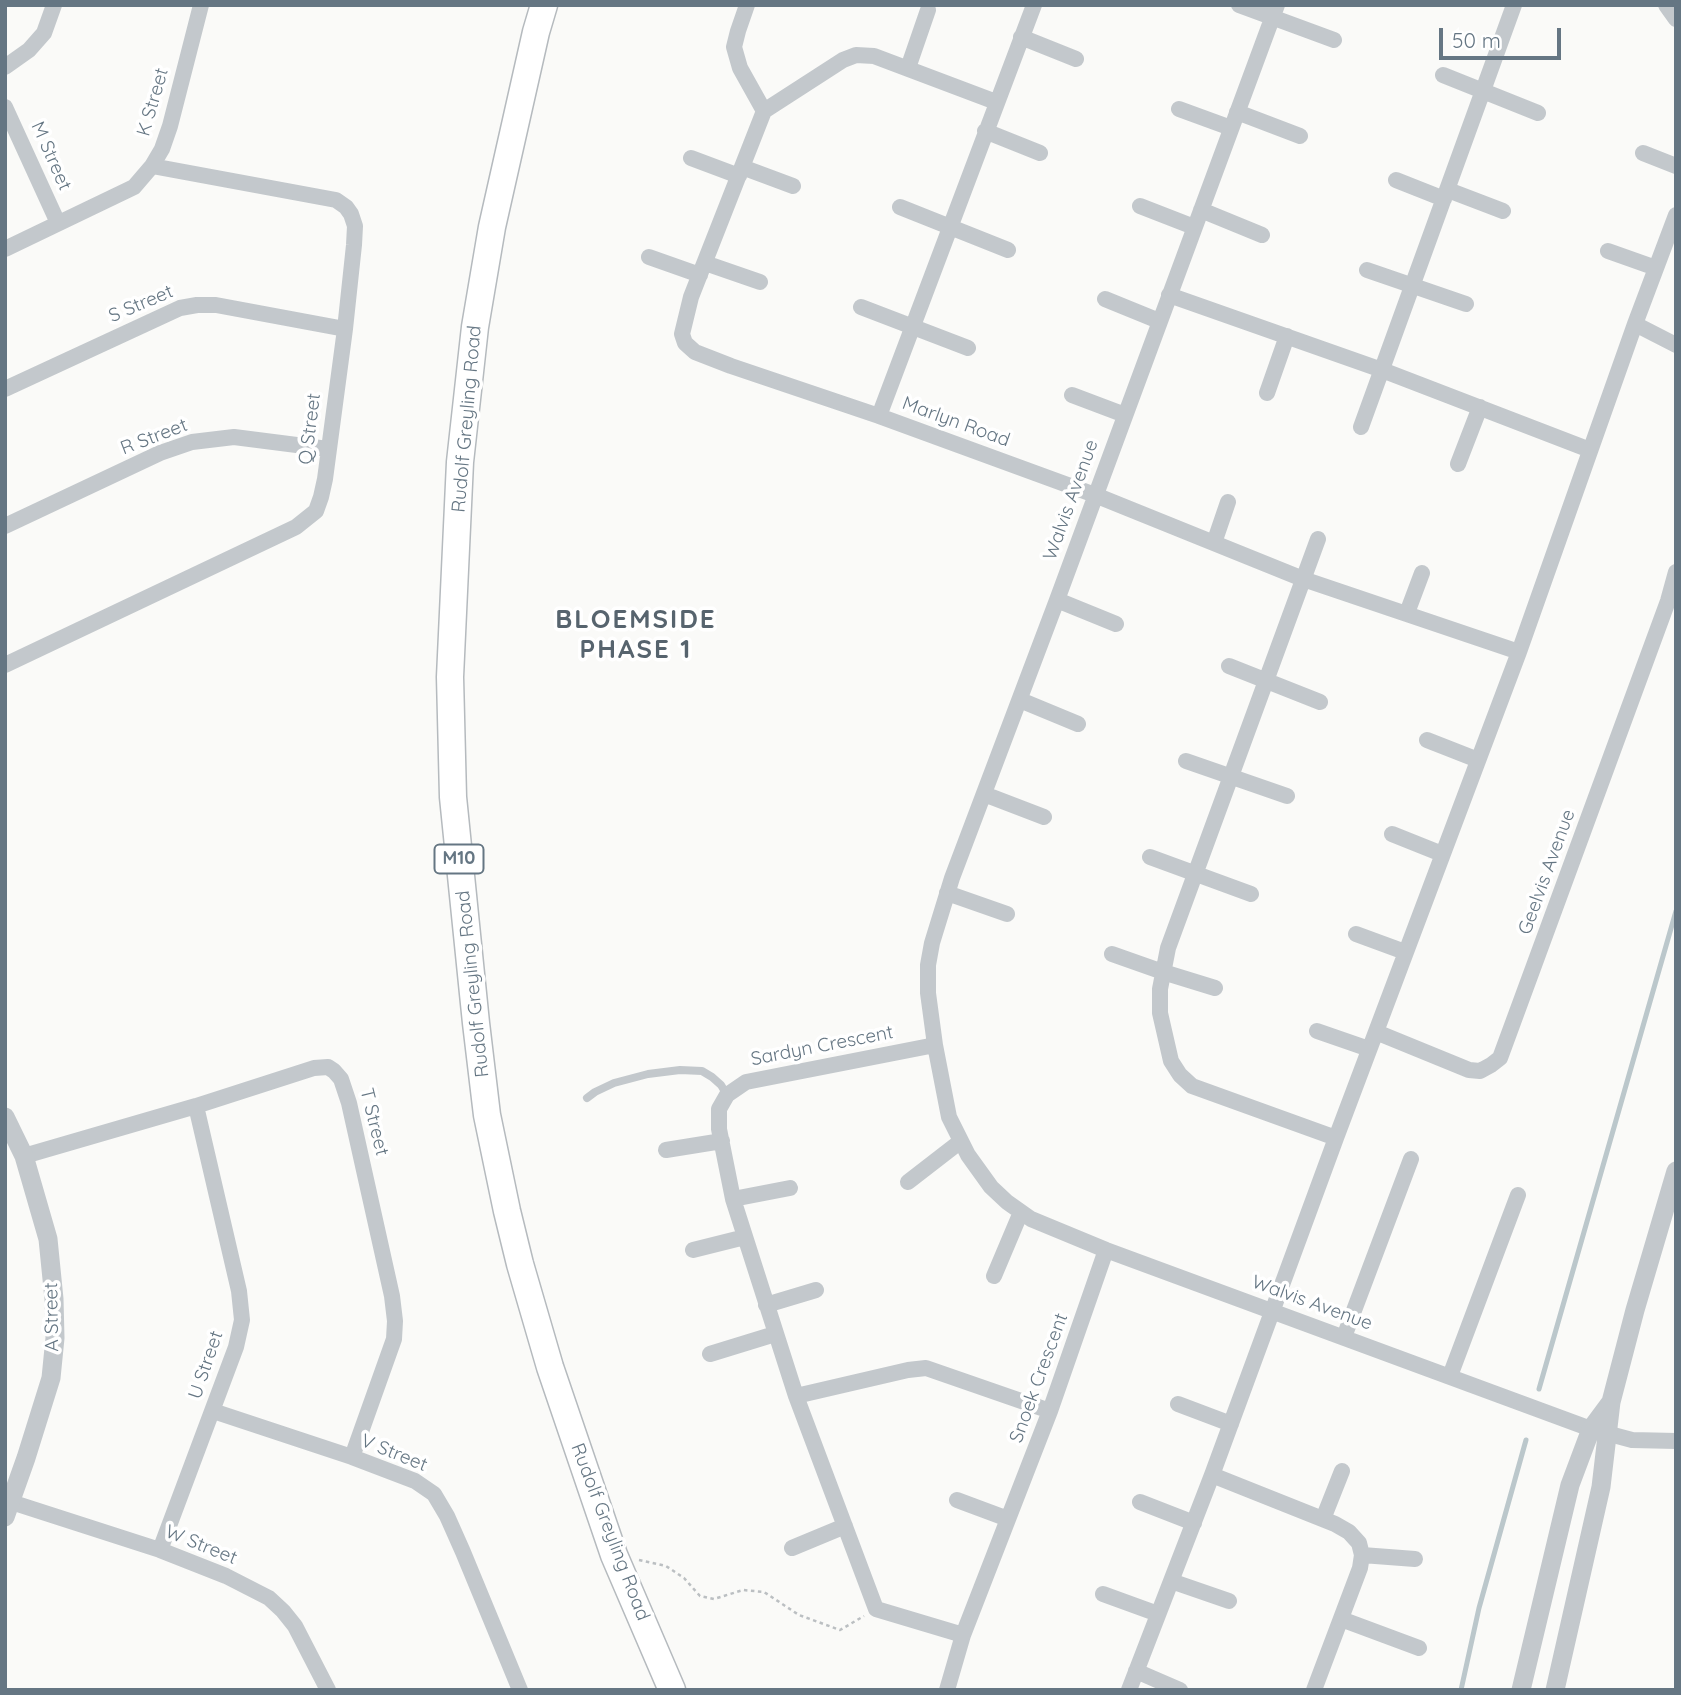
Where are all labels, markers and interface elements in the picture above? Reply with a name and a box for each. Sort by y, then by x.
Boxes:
scale bar [1443,14,1566,58]
text: 50 m [1452,27,1501,53]
street label: K Street [132,65,174,139]
street label: M Street [26,118,76,194]
street label: S Street [105,280,177,328]
street label: Rudolf Greyling Road [447,324,487,514]
street label: Q Street [294,392,326,466]
street label: Marlyn Road [899,392,1013,452]
street label: R Street [117,414,191,460]
street label: Walvis Avenue [1039,437,1103,563]
district label: BLOEMSIDE PHASE 1 [556,604,716,666]
street label: Geelvis Avenue [1514,806,1580,938]
road number: M10 [434,844,484,874]
street label: Rudolf Greyling Road [452,889,494,1079]
street label: Sardyn Crescent [749,1021,895,1071]
street label: T Street [355,1086,393,1158]
street label: Walvis Avenue [1249,1271,1375,1335]
street label: A Street [40,1282,64,1352]
street label: Snoek Crescent [1005,1310,1073,1446]
street label: U Street [184,1328,228,1402]
street label: V Street [357,1429,431,1477]
street label: Rudolf Greyling Road [566,1440,654,1624]
street label: W Street [162,1520,240,1570]

